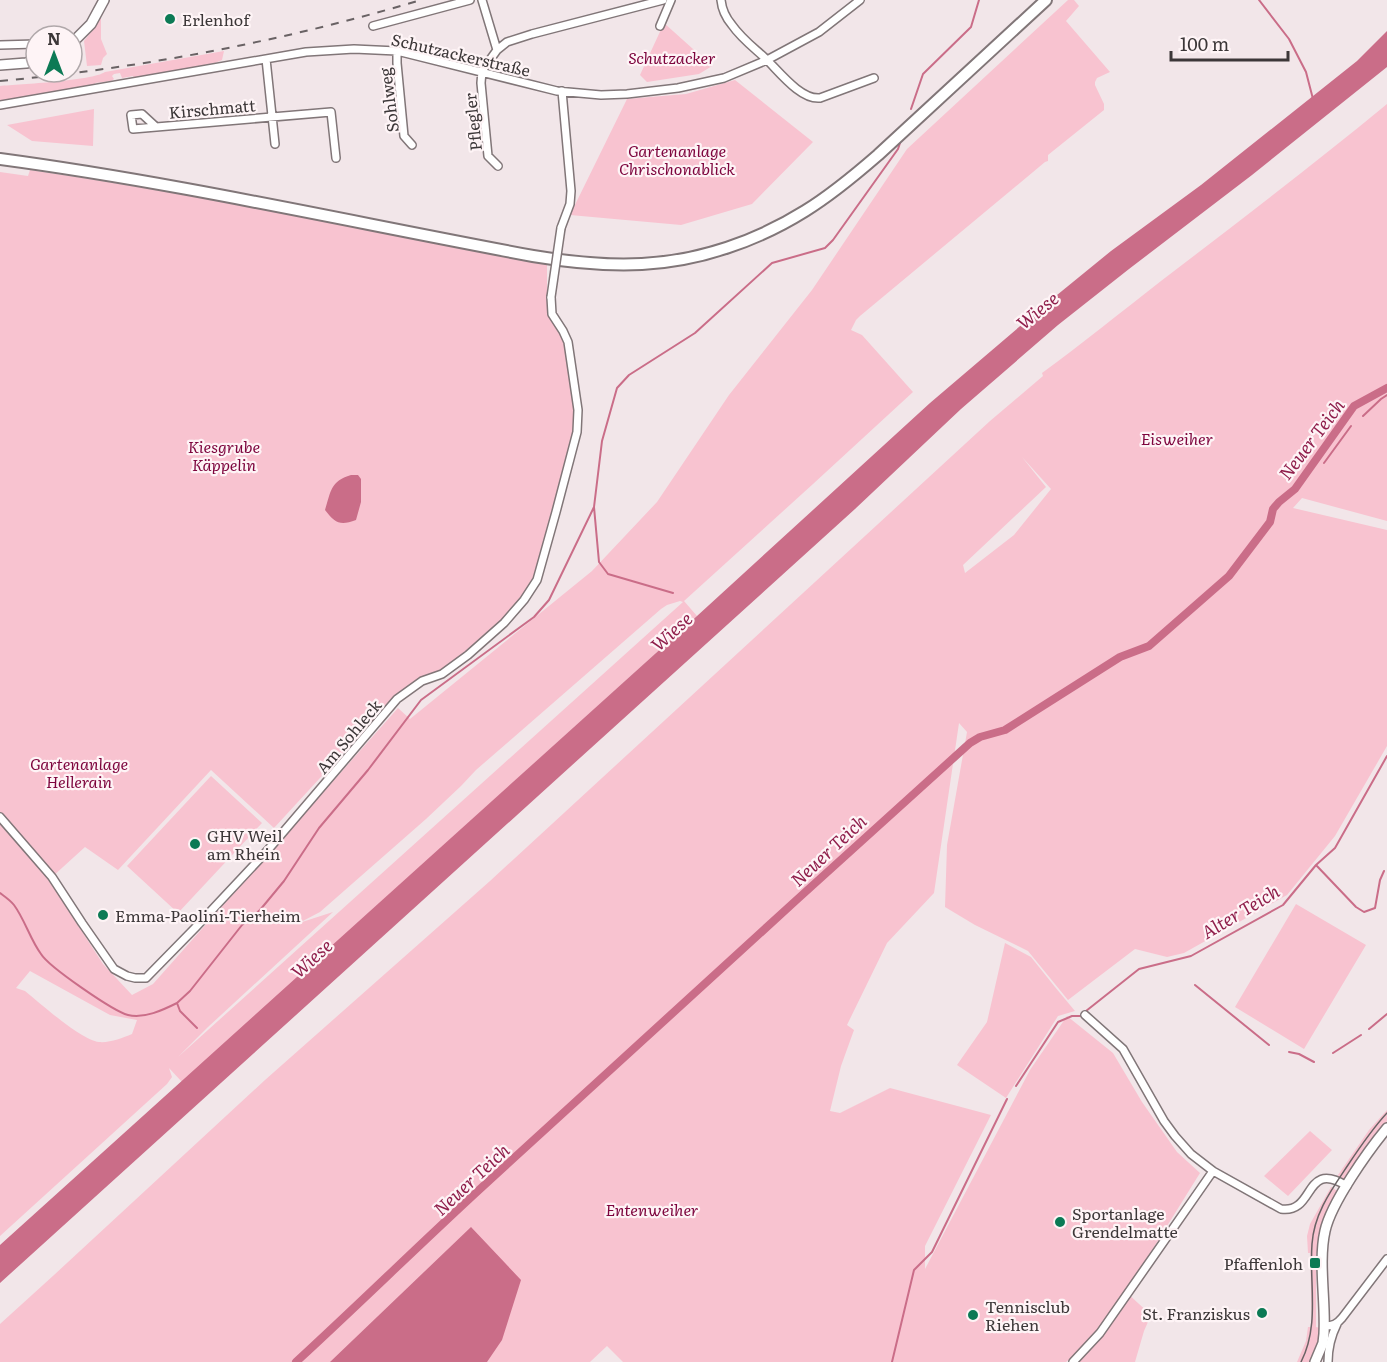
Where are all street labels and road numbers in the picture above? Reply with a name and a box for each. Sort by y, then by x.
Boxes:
street label: Schutzackerstraße [389,26,533,82]
street label: Sohlweg [372,66,404,134]
street label: Pflegler [457,91,487,152]
street label: Kirschmatt [168,92,257,124]
street label: Am Sohleck [310,693,386,778]

